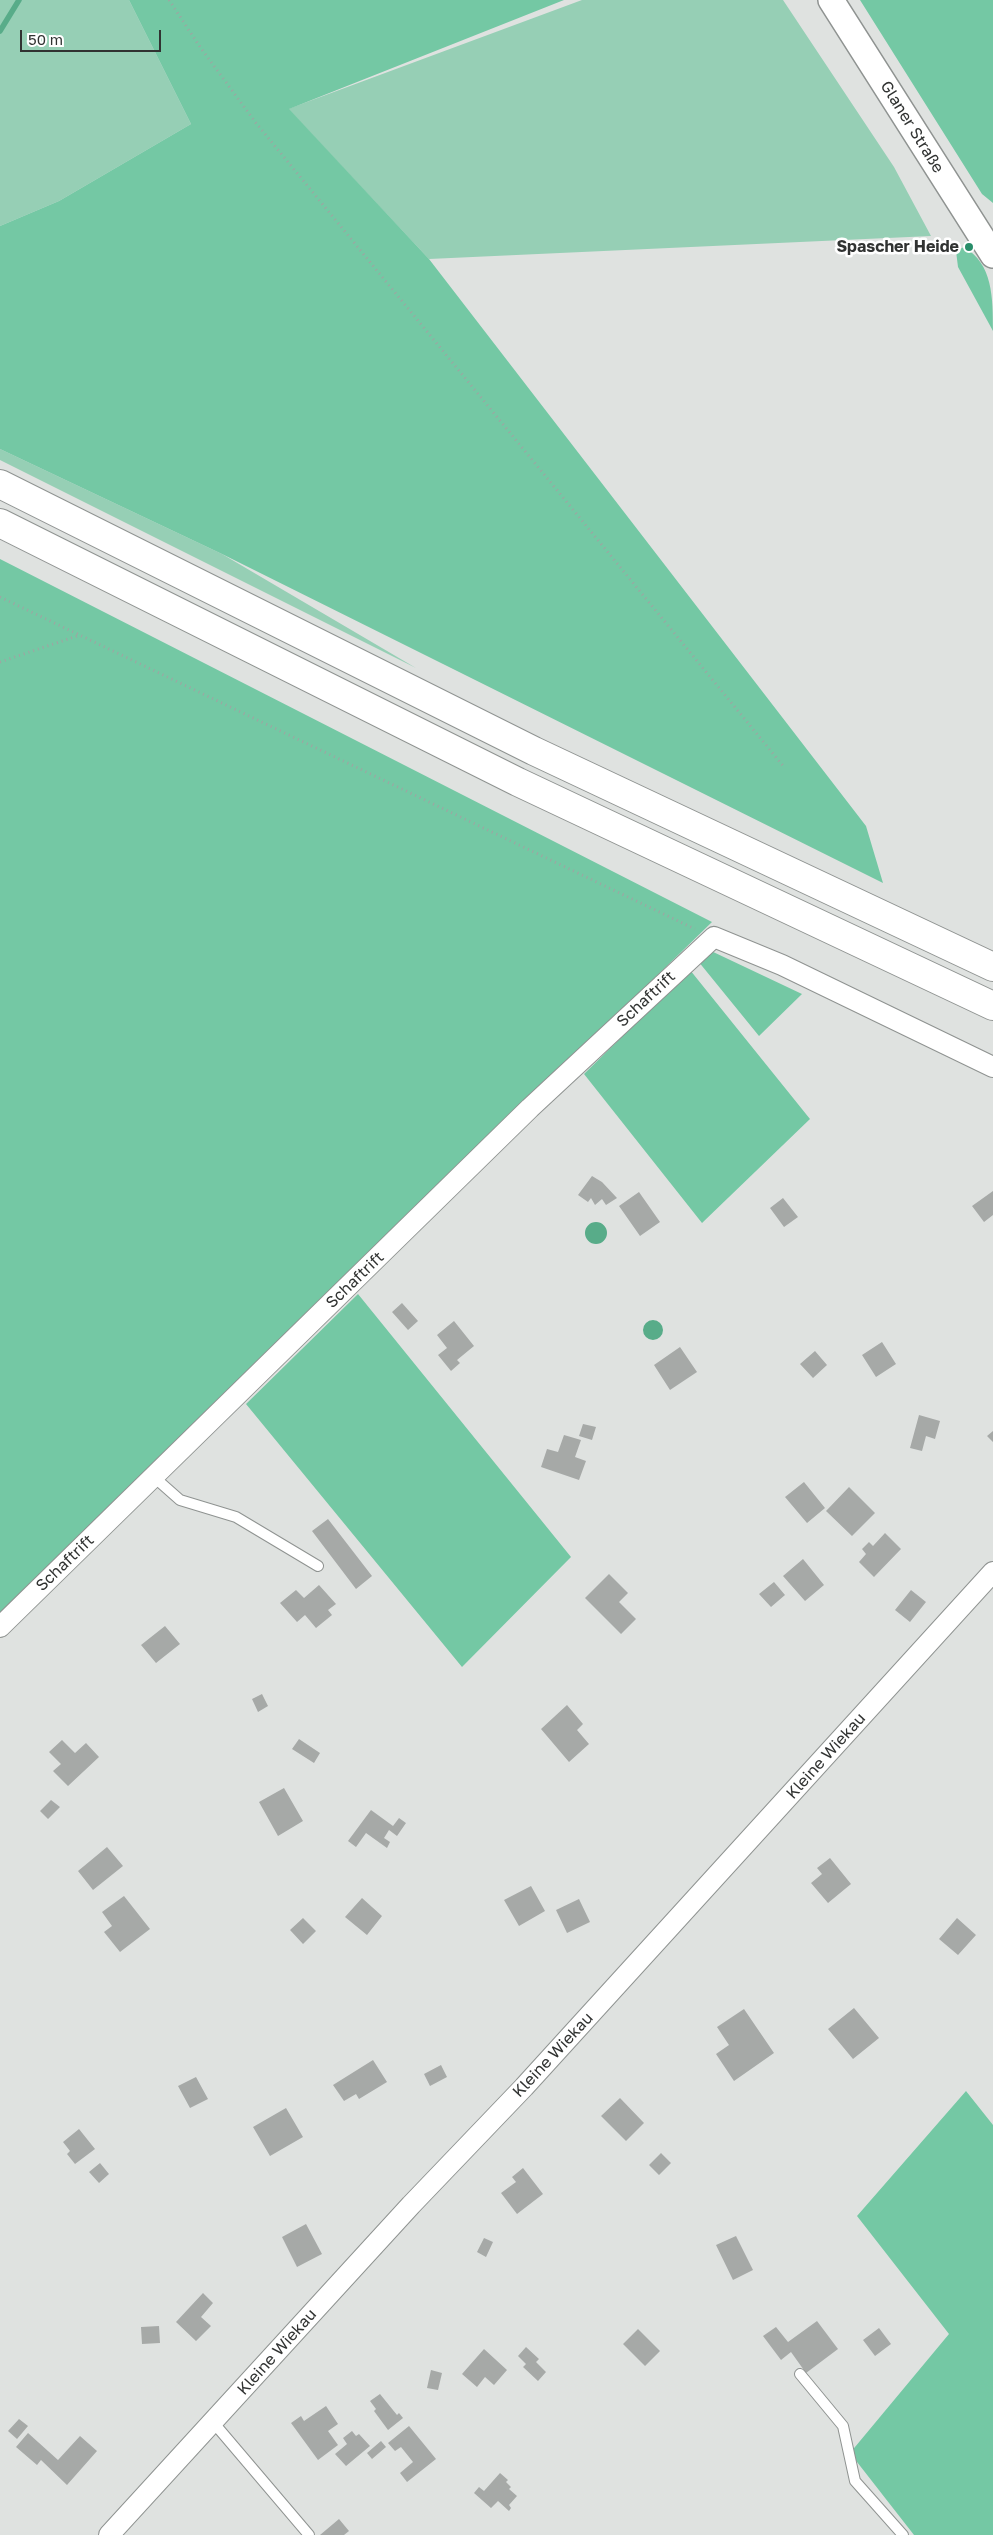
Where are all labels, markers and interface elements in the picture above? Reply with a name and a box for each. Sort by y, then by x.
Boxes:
scale bar [22,20,164,52]
text: 50 m [28,30,63,48]
street label: Glaner Straße [876,77,948,177]
place label: Spascher Heide [836,237,959,257]
marker: Spascher Heide [963,241,975,253]
street label: Schaftrift [613,967,679,1031]
street label: Schaftrift [322,1248,388,1312]
street label: Schaftrift [32,1531,98,1595]
street label: Kleine Wiekau [782,1709,870,1803]
street label: Kleine Wiekau [509,2009,597,2101]
street label: Kleine Wiekau [233,2305,321,2399]

